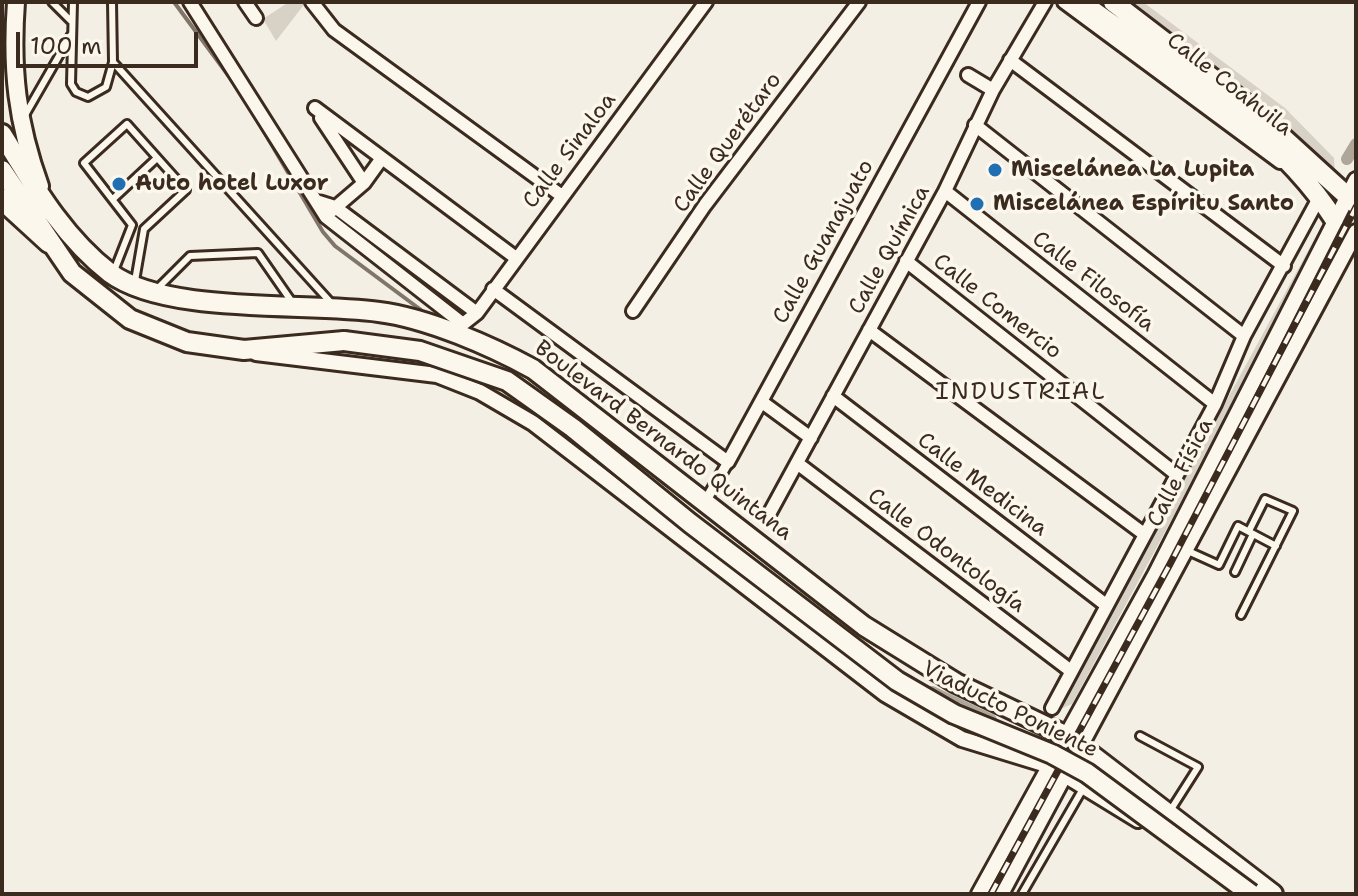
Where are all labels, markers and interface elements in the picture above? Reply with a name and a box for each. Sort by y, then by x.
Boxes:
scale bar [20,16,202,66]
street label: Calle Coahuila [1161,28,1297,142]
text: 100 m [30,30,102,62]
street label: Calle Querétaro [668,68,788,218]
street label: Calle Sinaloa [518,88,622,214]
street label: Calle Guanajuato [768,155,880,329]
place label: Miscelánea La Lupita [1011,157,1254,183]
marker: Miscelánea La Lupita [986,161,1004,179]
place label: Auto hotel Luxor [135,171,329,197]
marker: Auto hotel Luxor [110,175,128,193]
street label: Calle Química [844,181,936,319]
place label: Miscelánea Espíritu Santo [993,191,1294,217]
marker: Miscelánea Espíritu Santo [968,195,986,213]
street label: Calle Filosofía [1026,226,1160,338]
street label: Calle Comercio [928,249,1066,365]
street label: Boulevard Bernardo Quintana [529,335,797,547]
district label: INDUSTRIAL [935,379,1107,407]
street label: Calle Física [1142,414,1220,532]
street label: Calle Medicina [912,427,1052,543]
street label: Calle Odontología [862,483,1030,619]
street label: Viaducto Poniente [918,656,1102,764]

